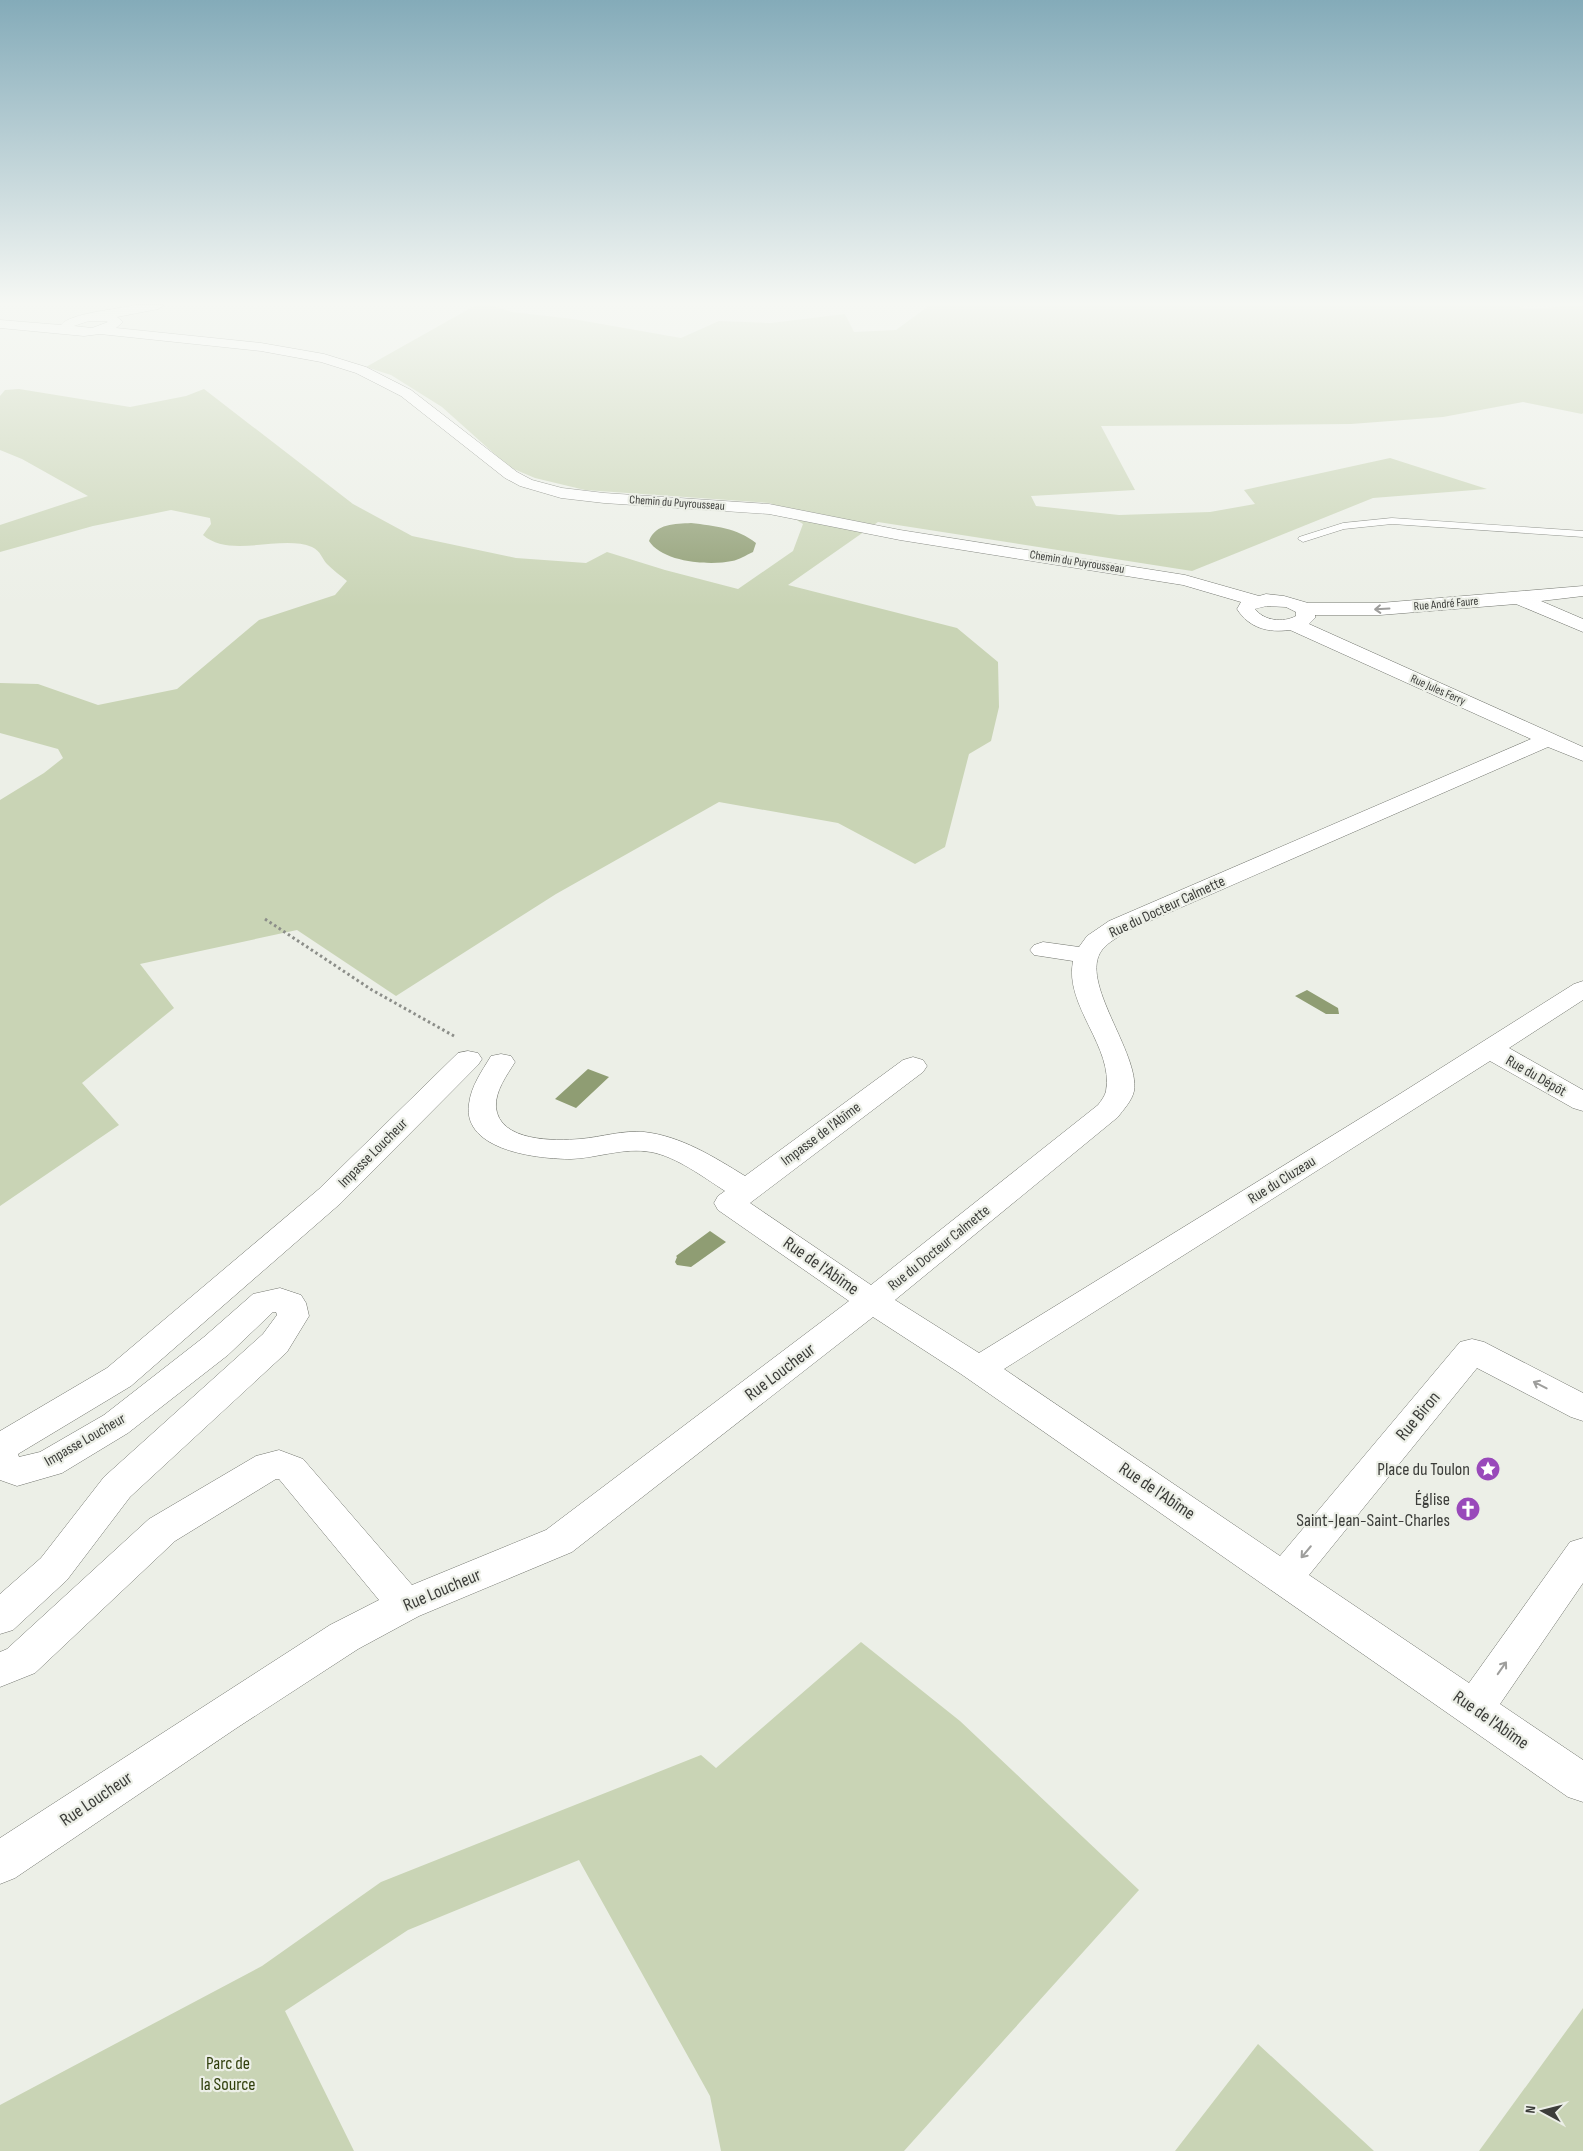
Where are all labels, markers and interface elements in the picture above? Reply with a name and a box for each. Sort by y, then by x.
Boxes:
street label: Chemin du Puyrousseau [629,492,725,514]
street label: Chemin du Puyrousseau [1029,547,1125,577]
street label: Rue André Faure [1413,594,1479,614]
one-way arrow [1374,604,1390,614]
street label: Rue Jules Ferry [1408,671,1468,709]
street label: Rue du Docteur Calmette [1106,872,1228,942]
street label: Rue du Dépôt [1502,1051,1570,1101]
street label: Impasse de l'Abîme [777,1098,865,1170]
street label: Impasse Loucheur [334,1114,412,1192]
street label: Rue du Cluzeau [1245,1152,1319,1208]
street label: Rue du Docteur Calmette [884,1201,994,1295]
street label: Rue de l'Abîme [779,1232,863,1300]
street label: Rue Loucheur [741,1339,819,1405]
one-way arrow [1532,1380,1547,1390]
street label: Rue Biron [1392,1387,1444,1445]
street label: Impasse Loucheur [41,1409,130,1471]
place icon: Place du Toulon [1475,1456,1501,1482]
street label: Rue de l'Abîme [1115,1458,1199,1524]
place label: Place du Toulon [1377,1459,1470,1480]
place label: Église Saint-Jean-Saint-Charles [1296,1489,1450,1531]
church icon: Église Saint-Jean-Saint-Charles [1455,1496,1481,1522]
one-way arrow [1300,1546,1311,1559]
street label: Rue Loucheur [400,1564,484,1616]
one-way arrow [1497,1661,1507,1675]
street label: Rue de l'Abîme [1449,1686,1533,1754]
street label: Rue Loucheur [56,1767,136,1831]
park label: Parc de la Source [200,2053,256,2095]
north arrow [1518,2086,1568,2136]
text: N [1522,2105,1539,2114]

